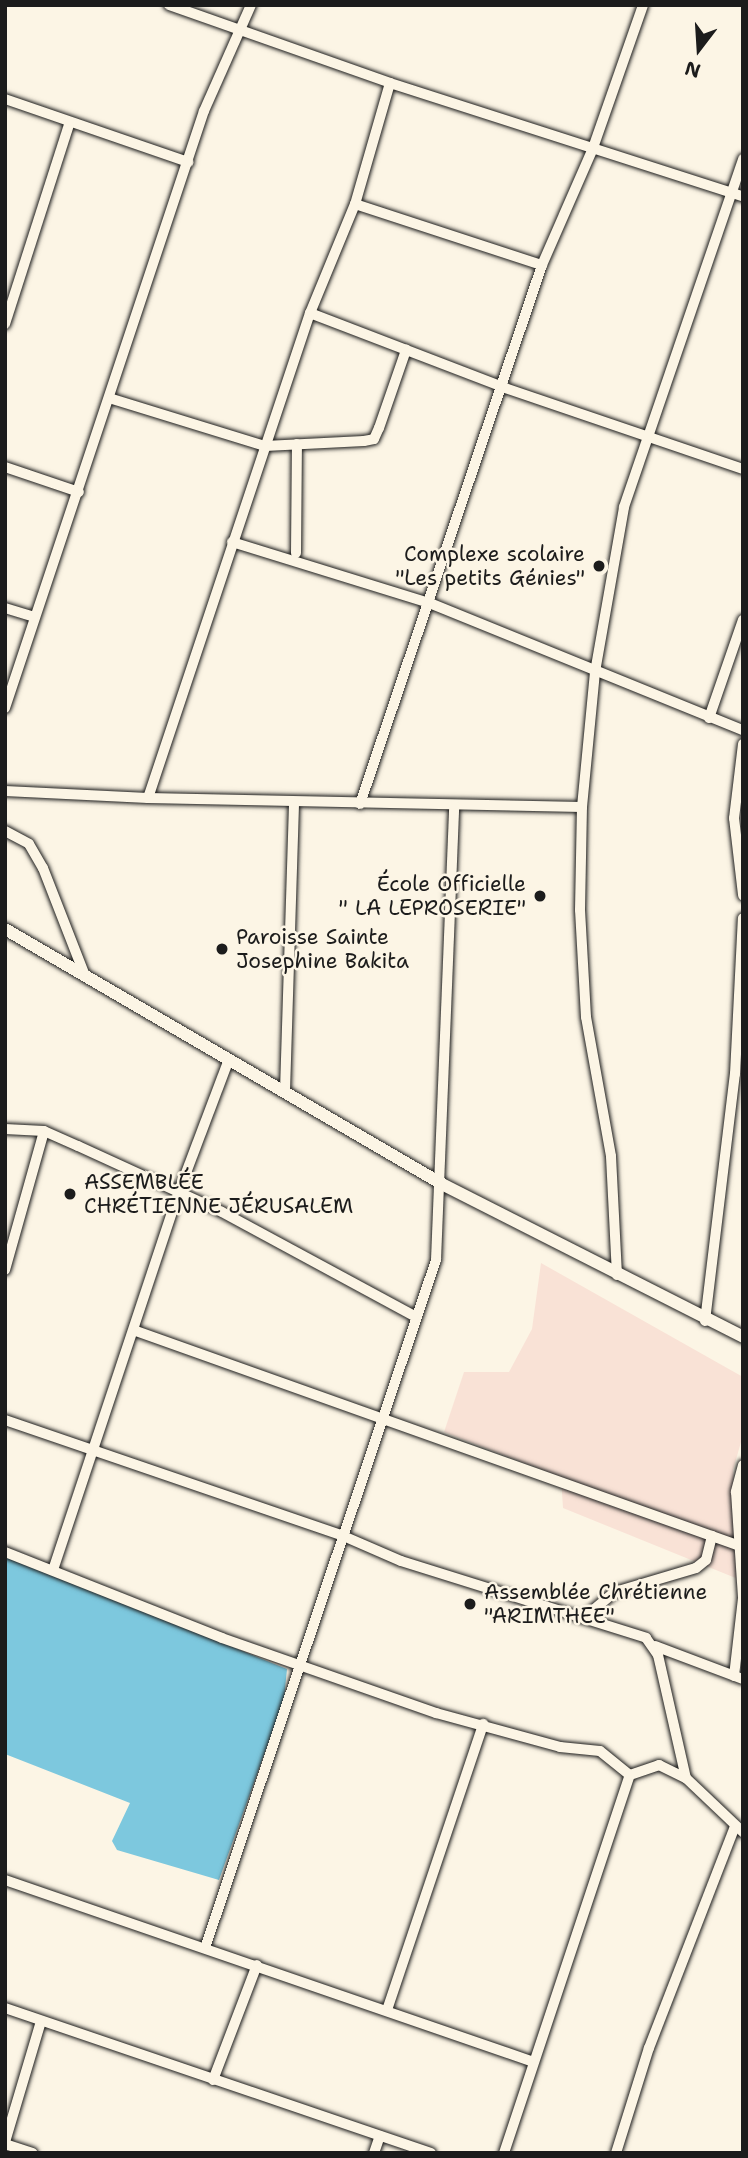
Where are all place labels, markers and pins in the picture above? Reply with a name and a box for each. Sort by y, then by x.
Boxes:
place label: Complexe scolaire "Les petits Génies" [395,541,585,591]
marker: Complexe scolaire "Les petits Génies" [591,558,607,574]
place label: École Officielle " LA LEPROSERIE" [338,871,526,921]
marker: École Officielle " LA LEPROSERIE" [532,888,548,904]
place label: Paroisse Sainte Josephine Bakita [236,924,409,974]
marker: Paroisse Sainte Josephine Bakita [214,941,230,957]
place label: ASSEMBLÉE CHRÉTIENNE JÉRUSALEM [84,1169,353,1219]
marker: ASSEMBLÉE CHRÉTIENNE JÉRUSALEM [62,1186,78,1202]
place label: Assemblée Chrétienne "ARIMTHEE" [484,1579,707,1629]
marker: Assemblée Chrétienne "ARIMTHEE" [462,1596,478,1612]

